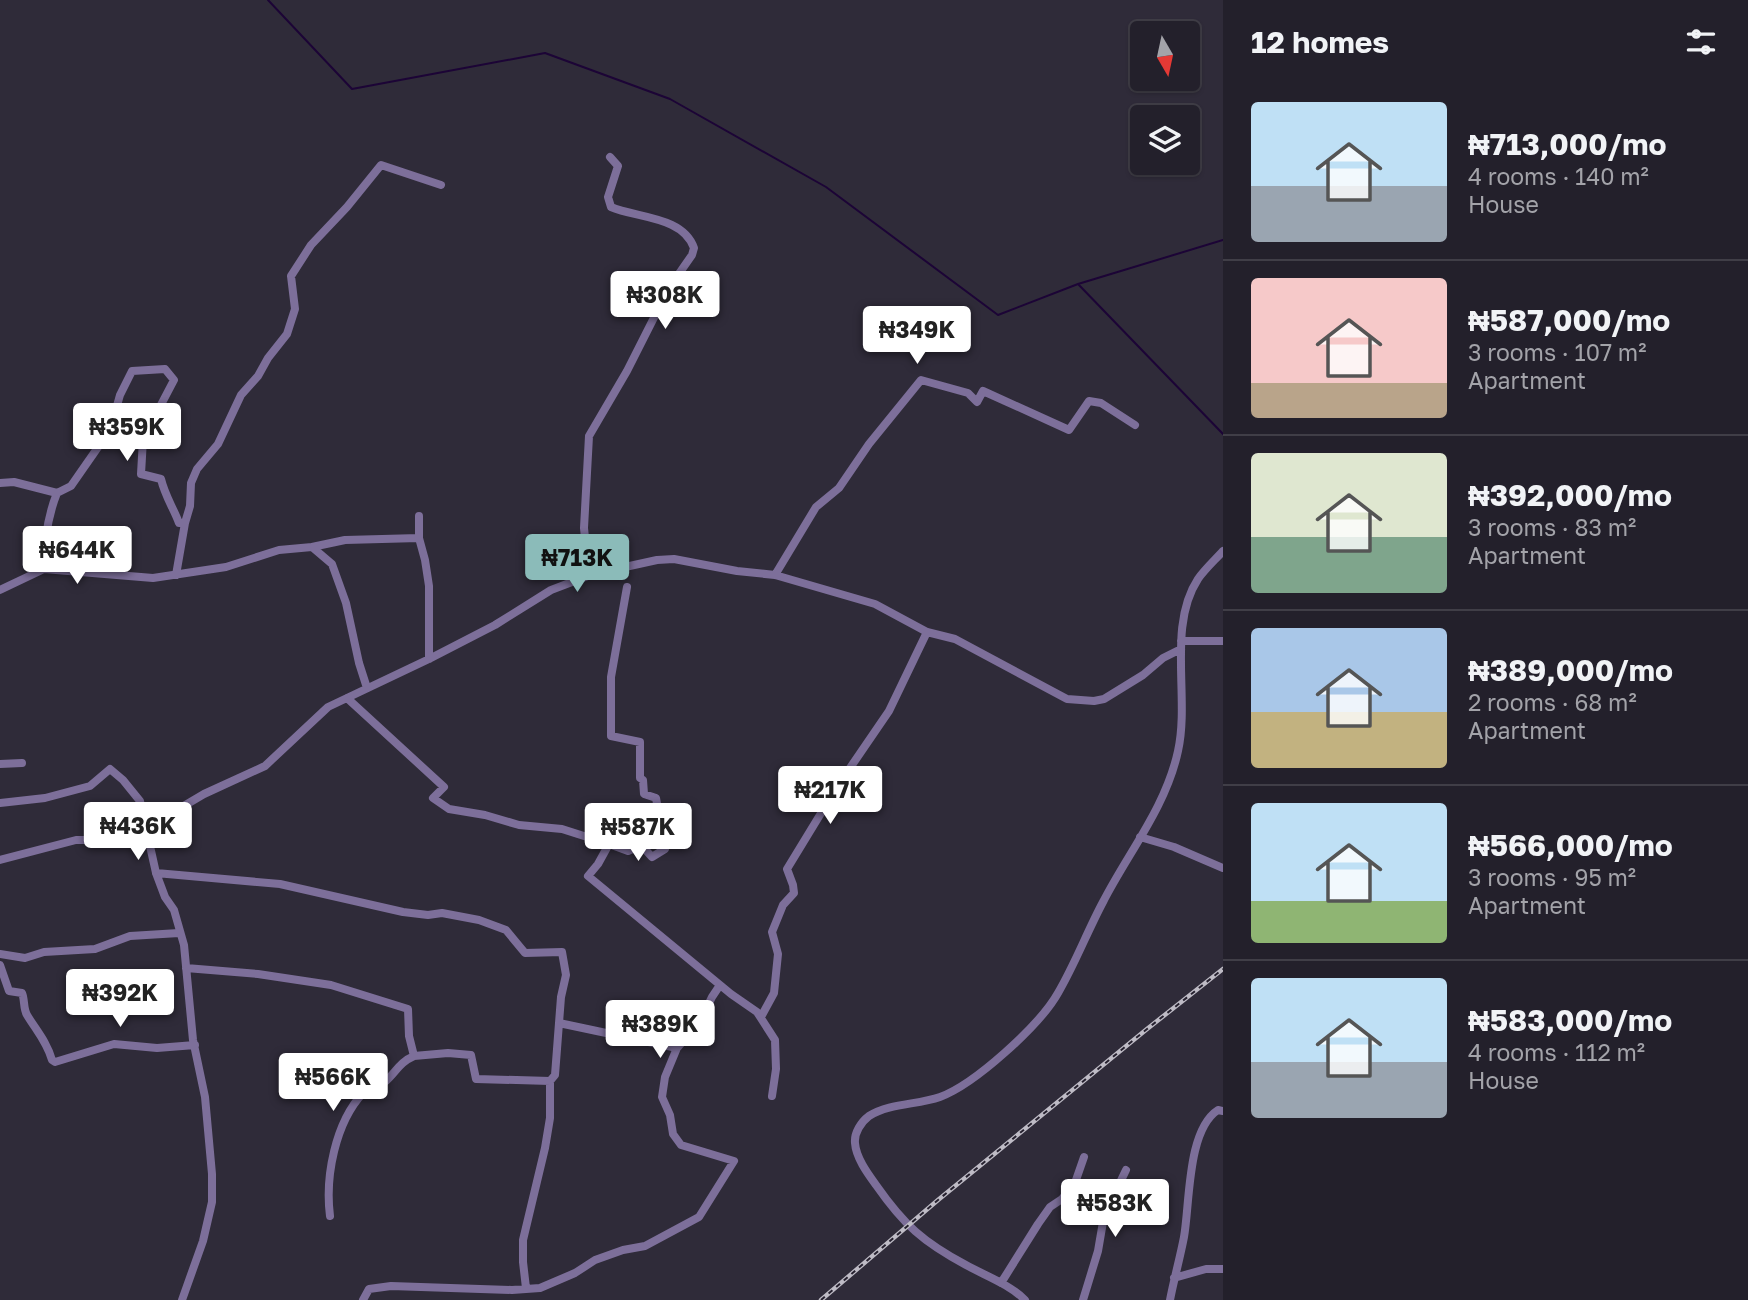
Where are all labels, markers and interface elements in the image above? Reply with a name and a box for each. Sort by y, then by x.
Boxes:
north arrow [1130,21,1200,91]
map controls [1130,21,1200,175]
icon: filters [1682,23,1720,61]
text: 12 homes [1251,24,1389,60]
button: layers [1130,105,1200,175]
text: ₦713,000/mo [1468,126,1667,162]
icon: home [1307,130,1391,214]
text: 4 rooms · 140 m² [1468,162,1649,190]
text: House [1468,190,1539,218]
pin: ₦308K [616,272,714,331]
text: ₦308K [627,280,704,308]
text: ₦587,000/mo [1468,302,1670,338]
pin: ₦349K [868,306,966,366]
icon: home [1307,306,1391,390]
text: ₦349K [879,315,955,343]
text: 3 rooms · 107 m² [1468,338,1646,366]
text: Apartment [1468,366,1586,394]
pin: ₦359K [78,404,176,463]
text: ₦359K [89,412,165,440]
text: ₦392,000/mo [1468,477,1672,513]
icon: home [1307,481,1391,565]
text: 3 rooms · 83 m² [1468,513,1636,541]
pin: ₦644K [28,526,126,586]
pin: ₦713K [528,534,626,594]
text: ₦644K [39,535,115,563]
text: Apartment [1468,541,1586,569]
text: ₦713K [541,543,613,571]
text: ₦389,000/mo [1468,652,1673,688]
icon: home [1307,656,1391,740]
text: 2 rooms · 68 m² [1468,688,1637,716]
text: Apartment [1468,716,1586,744]
pin: ₦217K [781,766,879,826]
text: ₦217K [794,775,866,803]
pin: ₦436K [89,802,187,862]
pin: ₦587K [589,804,687,863]
text: ₦436K [100,811,176,839]
text: ₦587K [601,812,675,840]
text: ₦566,000/mo [1468,827,1673,863]
icon: home [1307,831,1391,915]
text: 3 rooms · 95 m² [1468,863,1636,891]
text: Apartment [1468,891,1586,919]
pin: ₦392K [71,970,169,1029]
text: ₦392K [82,978,158,1006]
pin: ₦389K [611,1000,709,1060]
text: ₦583,000/mo [1468,1002,1672,1038]
icon: home [1307,1006,1391,1090]
text: ₦389K [622,1009,698,1037]
text: 4 rooms · 112 m² [1468,1038,1645,1066]
pin: ₦566K [284,1054,382,1113]
text: ₦566K [295,1062,371,1090]
text: House [1468,1066,1539,1094]
pin: ₦583K [1066,1180,1164,1239]
text: ₦583K [1077,1188,1153,1216]

